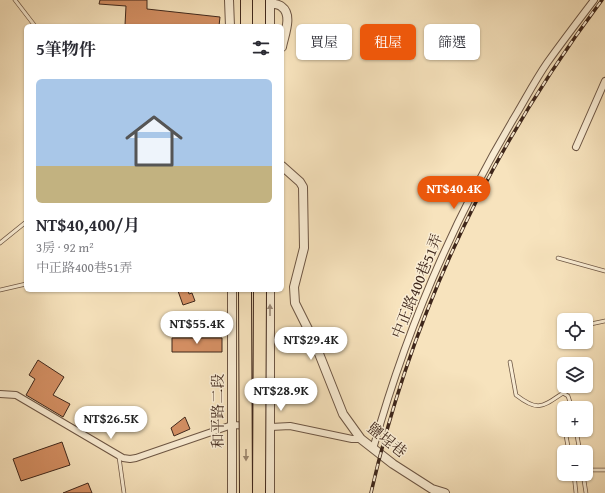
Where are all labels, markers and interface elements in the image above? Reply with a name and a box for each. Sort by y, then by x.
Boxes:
chip: 買屋 [296,24,352,60]
chip: 租屋 [360,24,416,60]
chip: 篩選 [424,24,480,60]
text: 5筆物件 [36,36,96,61]
icon: filters [250,37,272,59]
icon: home [118,105,190,177]
pin: NT$40.4K [413,176,495,210]
text: NT$40.4K [426,179,482,198]
text: NT$40,400/月 [36,212,140,237]
street label: 中正路400巷51弄 [386,230,447,341]
text: 3房 · 92 m² [36,238,94,257]
text: 中正路400巷51弄 [36,258,132,277]
one-way arrow [267,303,273,316]
pin: NT$55.4K [156,311,238,345]
map controls [557,313,593,481]
button: locate [557,313,593,349]
text: NT$55.4K [169,314,225,333]
pin: NT$29.4K [270,327,352,361]
text: NT$29.4K [283,330,339,349]
button: layers [557,357,593,393]
street label: 和平路二段 [207,373,228,449]
pin: NT$28.9K [240,378,322,412]
text: NT$28.9K [253,381,309,400]
button: + [557,401,593,437]
pin: NT$26.5K [70,406,152,440]
text: NT$26.5K [83,409,139,428]
street label: 鹽埕巷 [363,417,411,462]
button: − [557,445,593,481]
one-way arrow [243,449,249,462]

